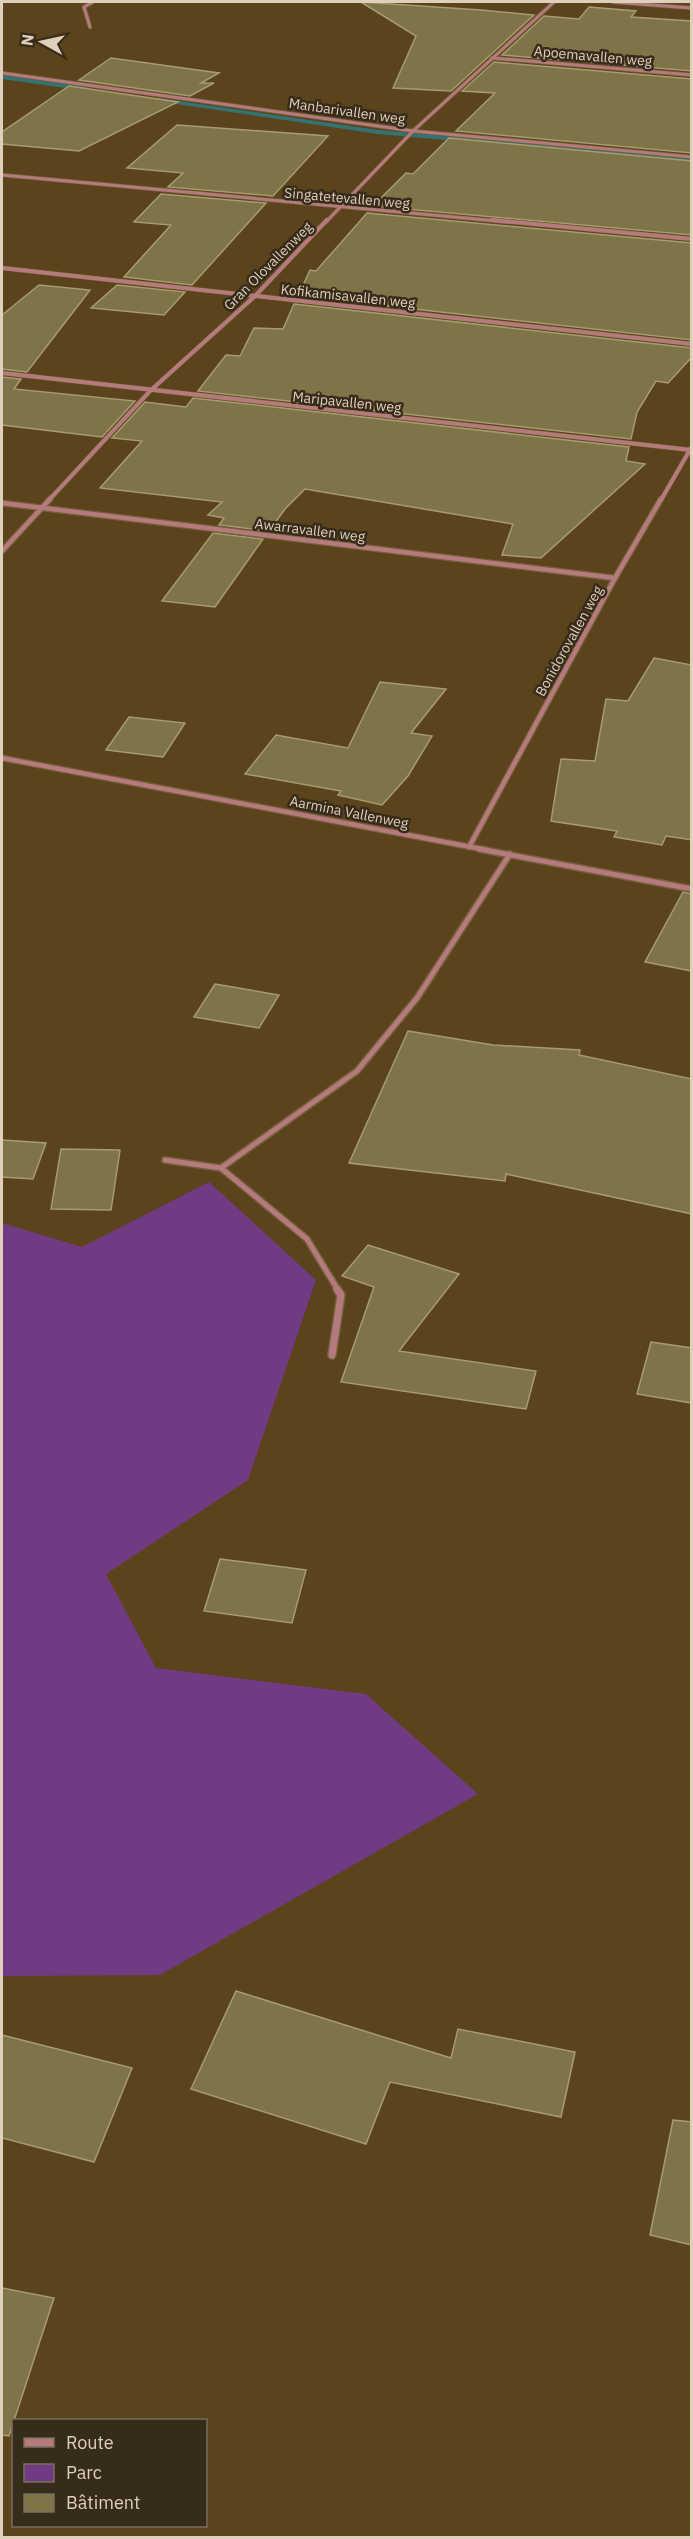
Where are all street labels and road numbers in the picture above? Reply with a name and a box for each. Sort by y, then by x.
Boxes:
street label: Apoemavallen weg [533,42,654,70]
street label: Manbarivallen weg [288,94,407,128]
street label: Singatetevallen weg [284,184,411,213]
street label: Gran Olovallenweg [220,217,317,314]
street label: Kofikamisavallen weg [280,280,417,312]
street label: Maripavallen weg [292,387,403,417]
street label: Awarravallen weg [254,514,367,546]
street label: Bonidorovallen weg [531,582,607,699]
street label: Aarmina Vallenweg [288,792,410,832]

